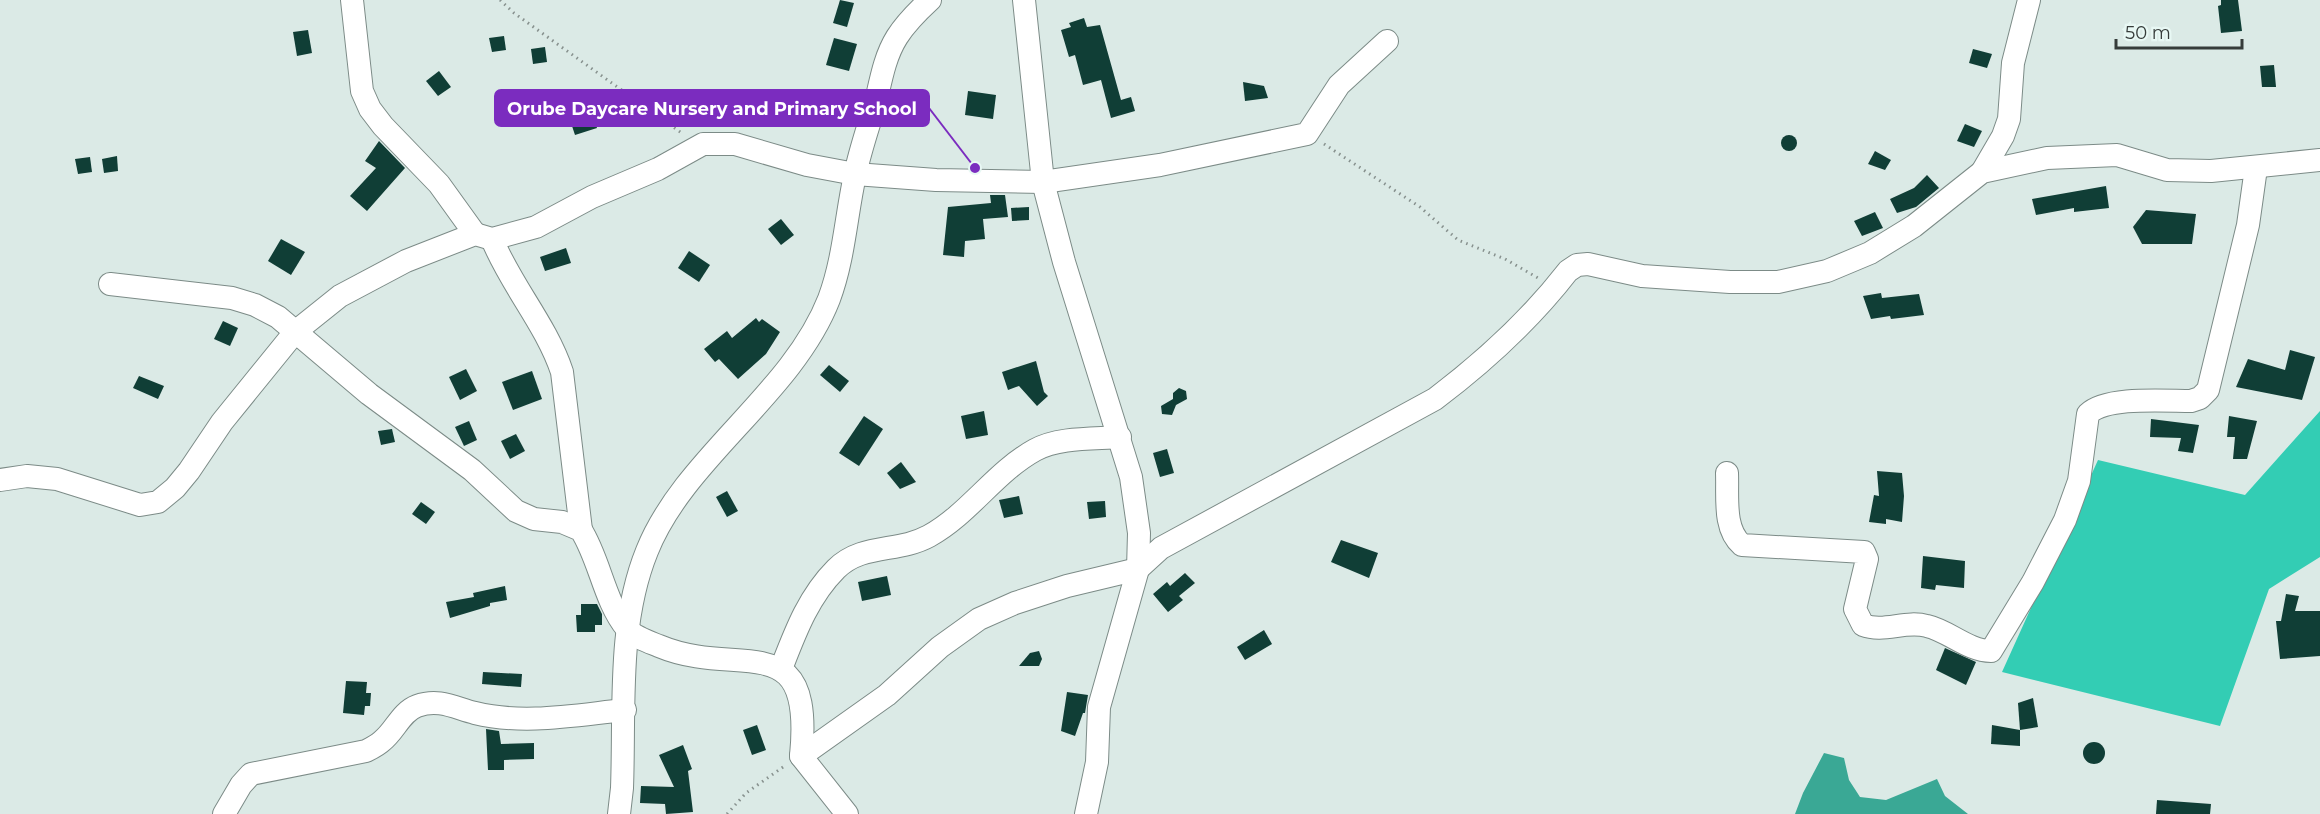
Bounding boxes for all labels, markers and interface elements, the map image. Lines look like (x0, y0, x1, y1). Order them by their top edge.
scale bar (2116, 12, 2242, 50)
text: 50 m (2125, 22, 2171, 44)
callout: Orube Daycare Nursery and Primary School (495, 90, 929, 126)
text: Orube Daycare Nursery and Primary School (507, 98, 917, 120)

